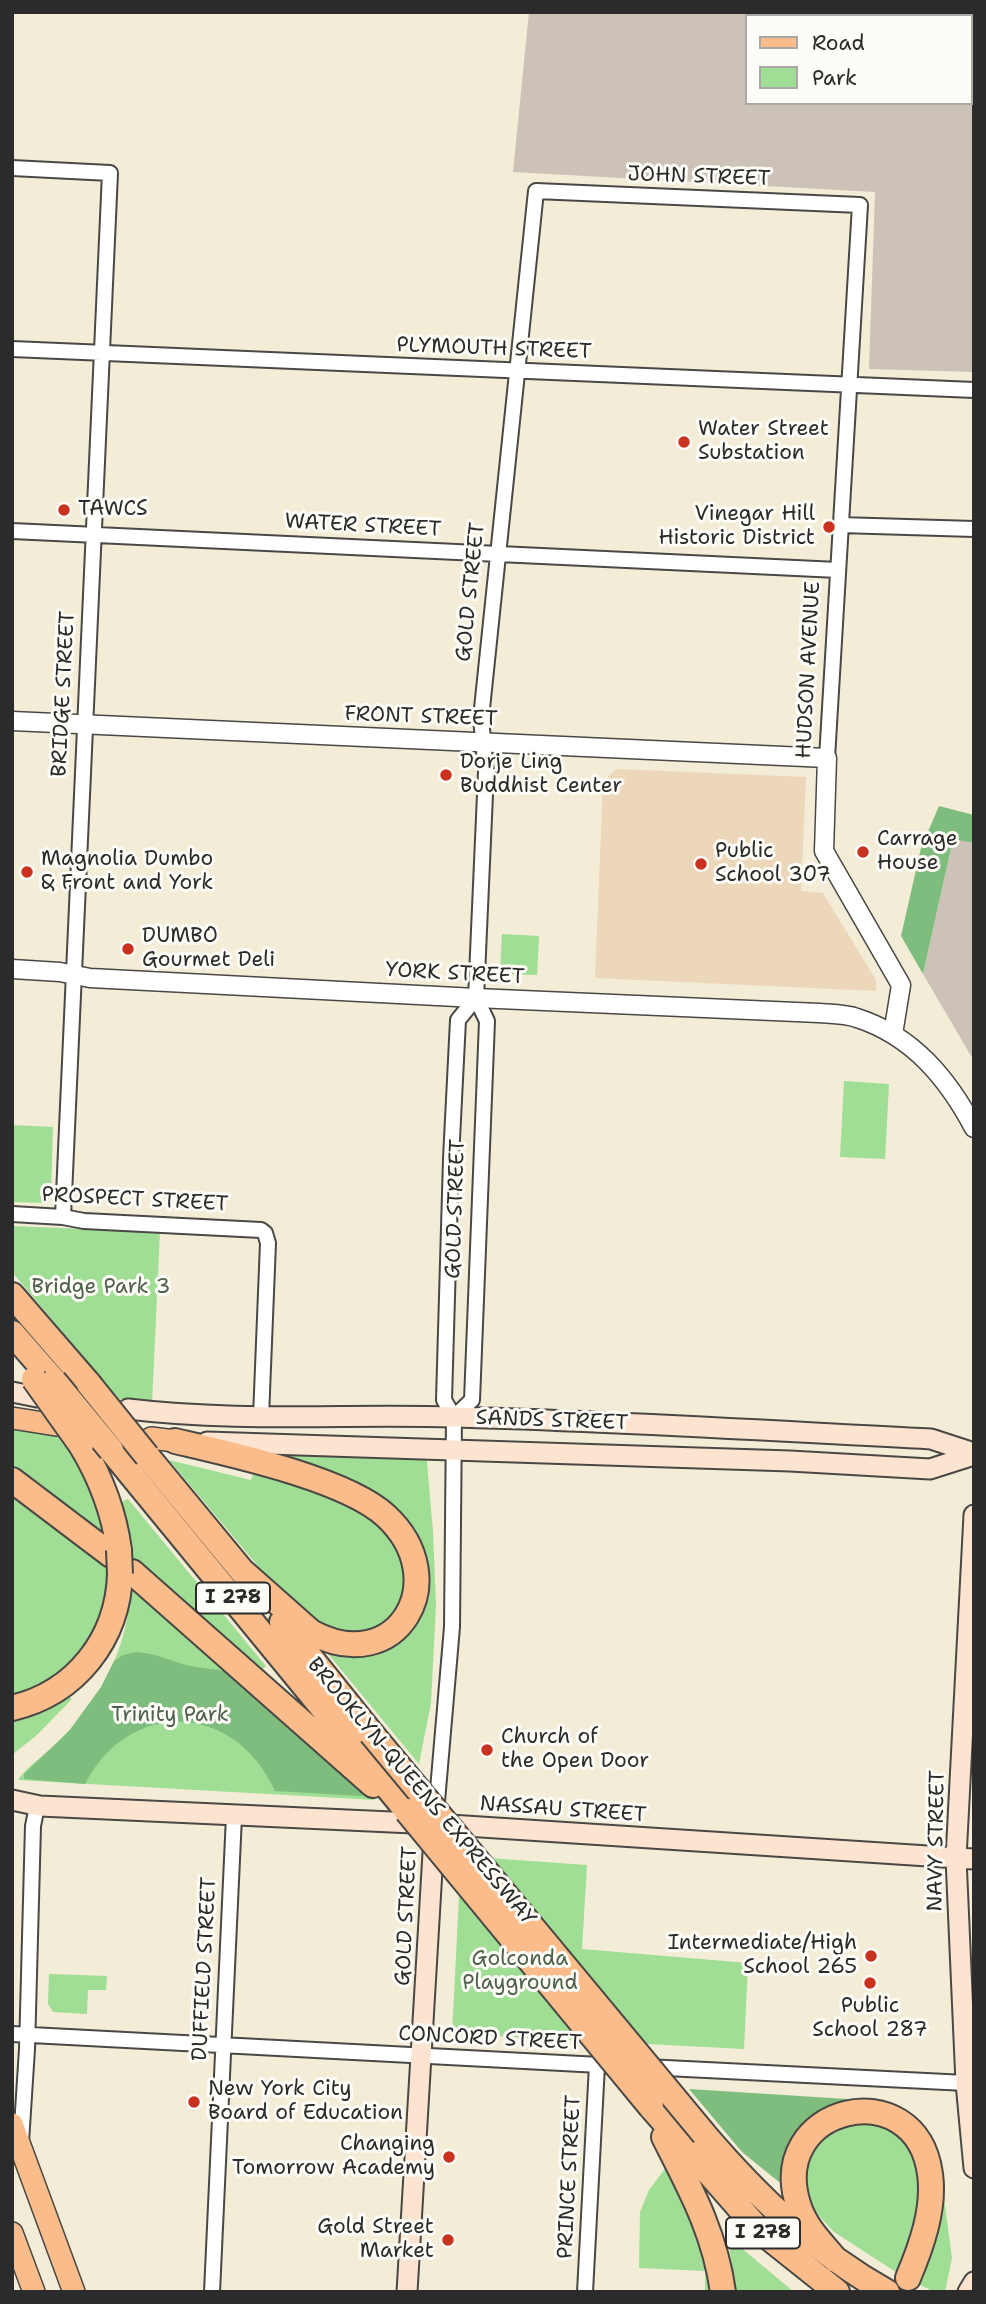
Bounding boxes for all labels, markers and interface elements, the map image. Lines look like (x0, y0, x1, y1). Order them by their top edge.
legend (744, 14, 972, 105)
text: Road (812, 29, 865, 57)
text: Park (812, 64, 857, 92)
street label: JOHN STREET (627, 162, 771, 192)
street label: PLYMOUTH STREET (396, 333, 592, 365)
place label: Water Street Substation (698, 417, 829, 467)
marker: Water Street Substation (676, 434, 692, 450)
place label: TAWCS (78, 497, 148, 523)
marker: TAWCS (56, 502, 72, 518)
place label: Vinegar Hill Historic District (658, 502, 815, 552)
street label: WATER STREET (284, 509, 442, 543)
marker: Vinegar Hill Historic District (821, 519, 837, 535)
street label: GOLD STREET (451, 521, 491, 663)
street label: HUDSON AVENUE (792, 581, 826, 759)
street label: BRIDGE STREET (47, 610, 81, 778)
street label: FRONT STREET (344, 702, 498, 732)
place label: Dorje Ling Buddhist Center (460, 750, 622, 800)
marker: Dorje Ling Buddhist Center (438, 767, 454, 783)
place label: Carrage House (877, 827, 958, 877)
place label: Public School 307 (715, 839, 831, 889)
marker: Carrage House (855, 844, 871, 860)
place label: Magnolia Dumbo & Front and York (41, 847, 213, 897)
marker: Public School 307 (693, 856, 709, 872)
marker: Magnolia Dumbo & Front and York (19, 864, 35, 880)
place label: DUMBO Gourmet Deli (142, 924, 275, 974)
marker: DUMBO Gourmet Deli (120, 941, 136, 957)
street label: YORK STREET (385, 958, 525, 990)
street label: GOLD STREET (441, 1139, 471, 1279)
street label: PROSPECT STREET (41, 1183, 229, 1217)
park label: Bridge Park 3 (31, 1275, 171, 1301)
street label: SANDS STREET (475, 1406, 629, 1436)
road number: I 278 (196, 1582, 270, 1614)
street label: BROOKLYN-QUEENS EXPRESSWAY (301, 1653, 541, 1931)
park label: Trinity Park (111, 1703, 229, 1729)
place label: Church of the Open Door (501, 1725, 649, 1775)
marker: Church of the Open Door (479, 1742, 495, 1758)
street label: NAVY STREET (923, 1770, 951, 1912)
street label: NASSAU STREET (479, 1792, 647, 1828)
street label: GOLD STREET (391, 1845, 423, 1987)
street label: DUFFIELD STREET (188, 1876, 222, 2062)
place label: Intermediate/High School 265 (668, 1931, 857, 1981)
park label: Golconda Playground (462, 1947, 578, 1997)
marker: Intermediate/High School 265 (863, 1948, 879, 1964)
marker: Public School 287 (862, 1975, 878, 1991)
place label: Public School 287 (812, 1994, 928, 2044)
street label: CONCORD STREET (398, 2022, 582, 2056)
place label: New York City Board of Education (208, 2077, 403, 2127)
marker: New York City Board of Education (186, 2094, 202, 2110)
street label: PRINCE STREET (553, 2094, 587, 2260)
place label: Changing Tomorrow Academy (232, 2132, 435, 2182)
marker: Changing Tomorrow Academy (441, 2149, 457, 2165)
place label: Gold Street Market (317, 2215, 434, 2265)
road number: I 278 (726, 2218, 800, 2248)
marker: Gold Street Market (440, 2232, 456, 2248)

